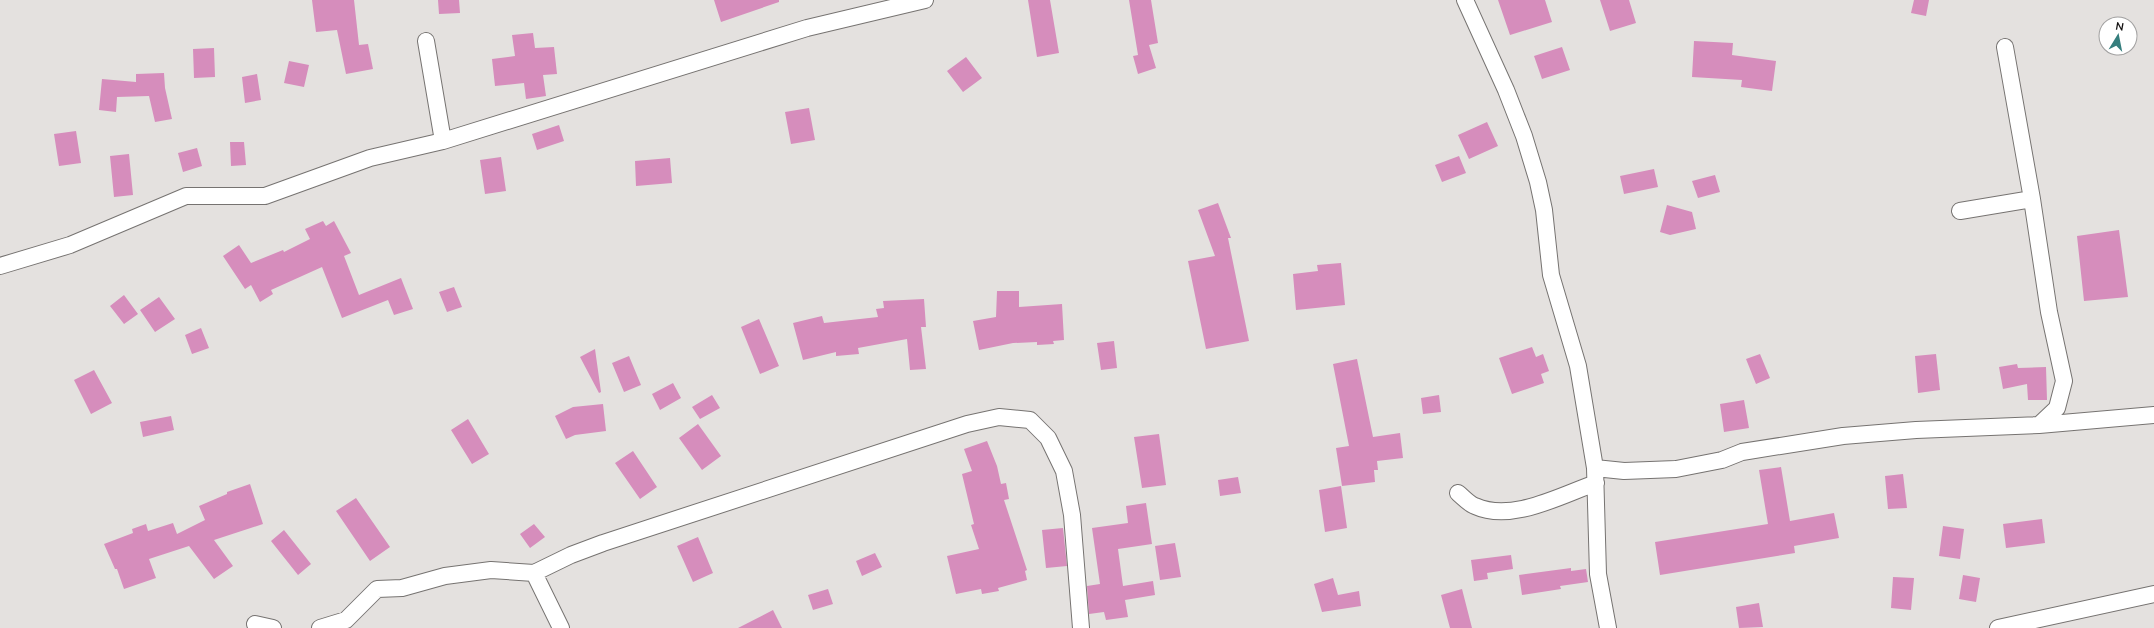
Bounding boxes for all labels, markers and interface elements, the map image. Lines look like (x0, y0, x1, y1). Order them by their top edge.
north arrow (2098, 16, 2138, 56)
text: N (2114, 19, 2125, 35)

